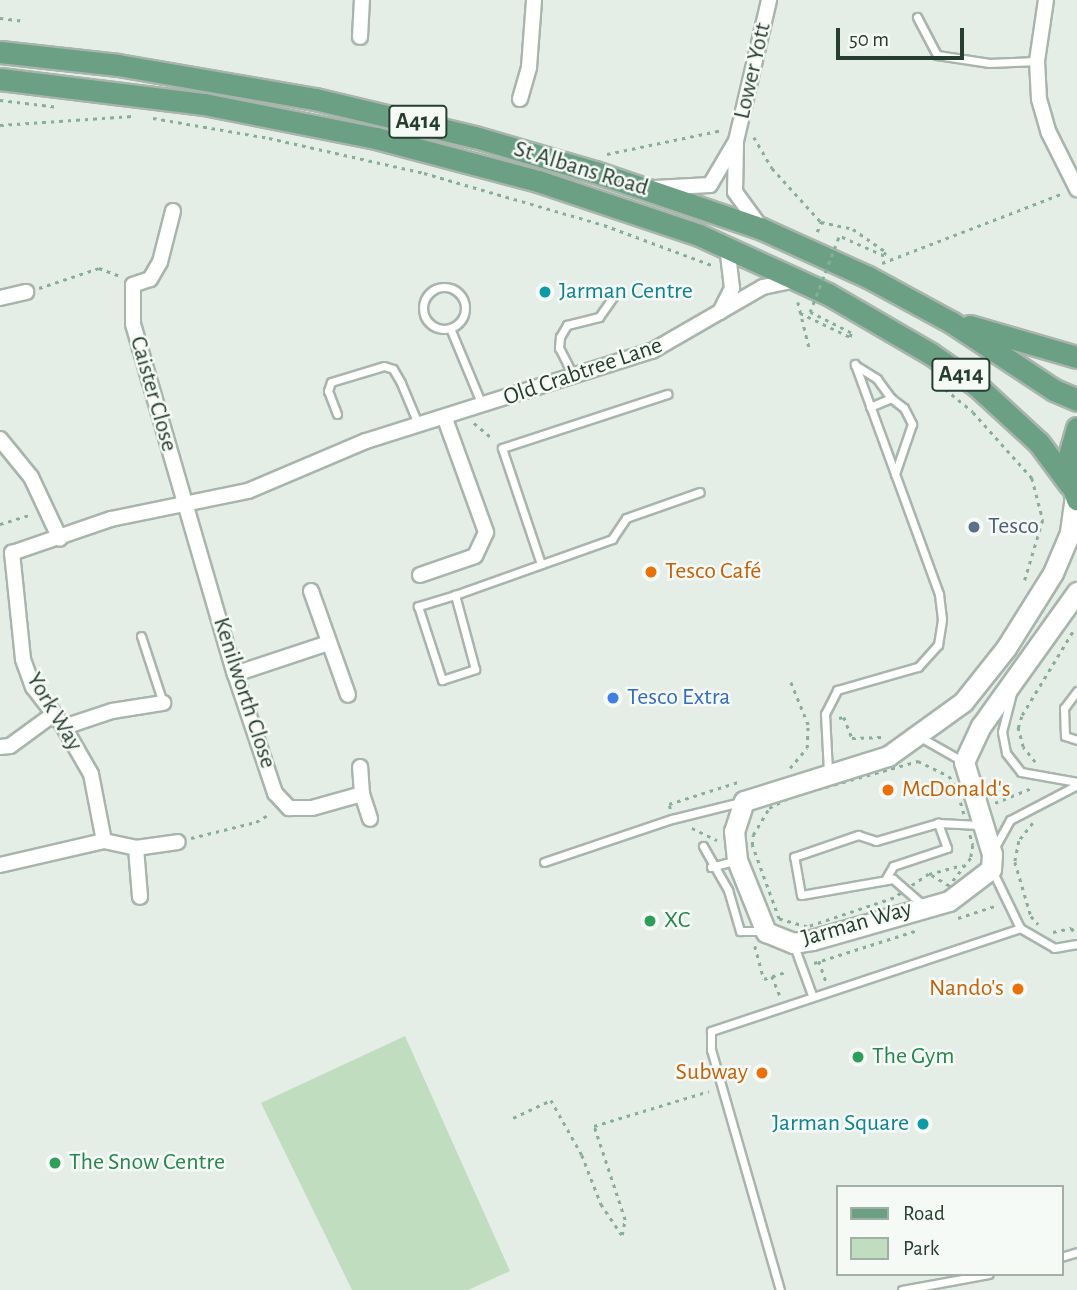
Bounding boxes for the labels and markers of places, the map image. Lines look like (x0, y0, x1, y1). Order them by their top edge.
place label: Jarman Centre (559, 278, 693, 306)
marker: Jarman Centre (537, 284, 553, 300)
place label: Tesco (988, 513, 1039, 541)
marker: Tesco (966, 519, 982, 535)
place label: Tesco Café (665, 558, 761, 586)
marker: Tesco Café (643, 564, 659, 580)
place label: Tesco Extra (627, 684, 730, 712)
marker: Tesco Extra (605, 690, 621, 706)
place label: McDonald's (902, 776, 1011, 804)
marker: McDonald's (880, 782, 896, 798)
place label: XC (664, 907, 690, 935)
marker: XC (642, 913, 658, 929)
place label: Nando's (929, 975, 1004, 1003)
marker: Nando's (1010, 981, 1026, 997)
place label: The Gym (872, 1043, 954, 1071)
marker: The Gym (850, 1049, 866, 1065)
place label: Subway (676, 1059, 748, 1087)
marker: Subway (754, 1065, 770, 1081)
place label: Jarman Square (772, 1110, 909, 1138)
marker: Jarman Square (915, 1116, 931, 1132)
place label: The Snow Centre (69, 1149, 225, 1177)
marker: The Snow Centre (47, 1155, 63, 1171)

